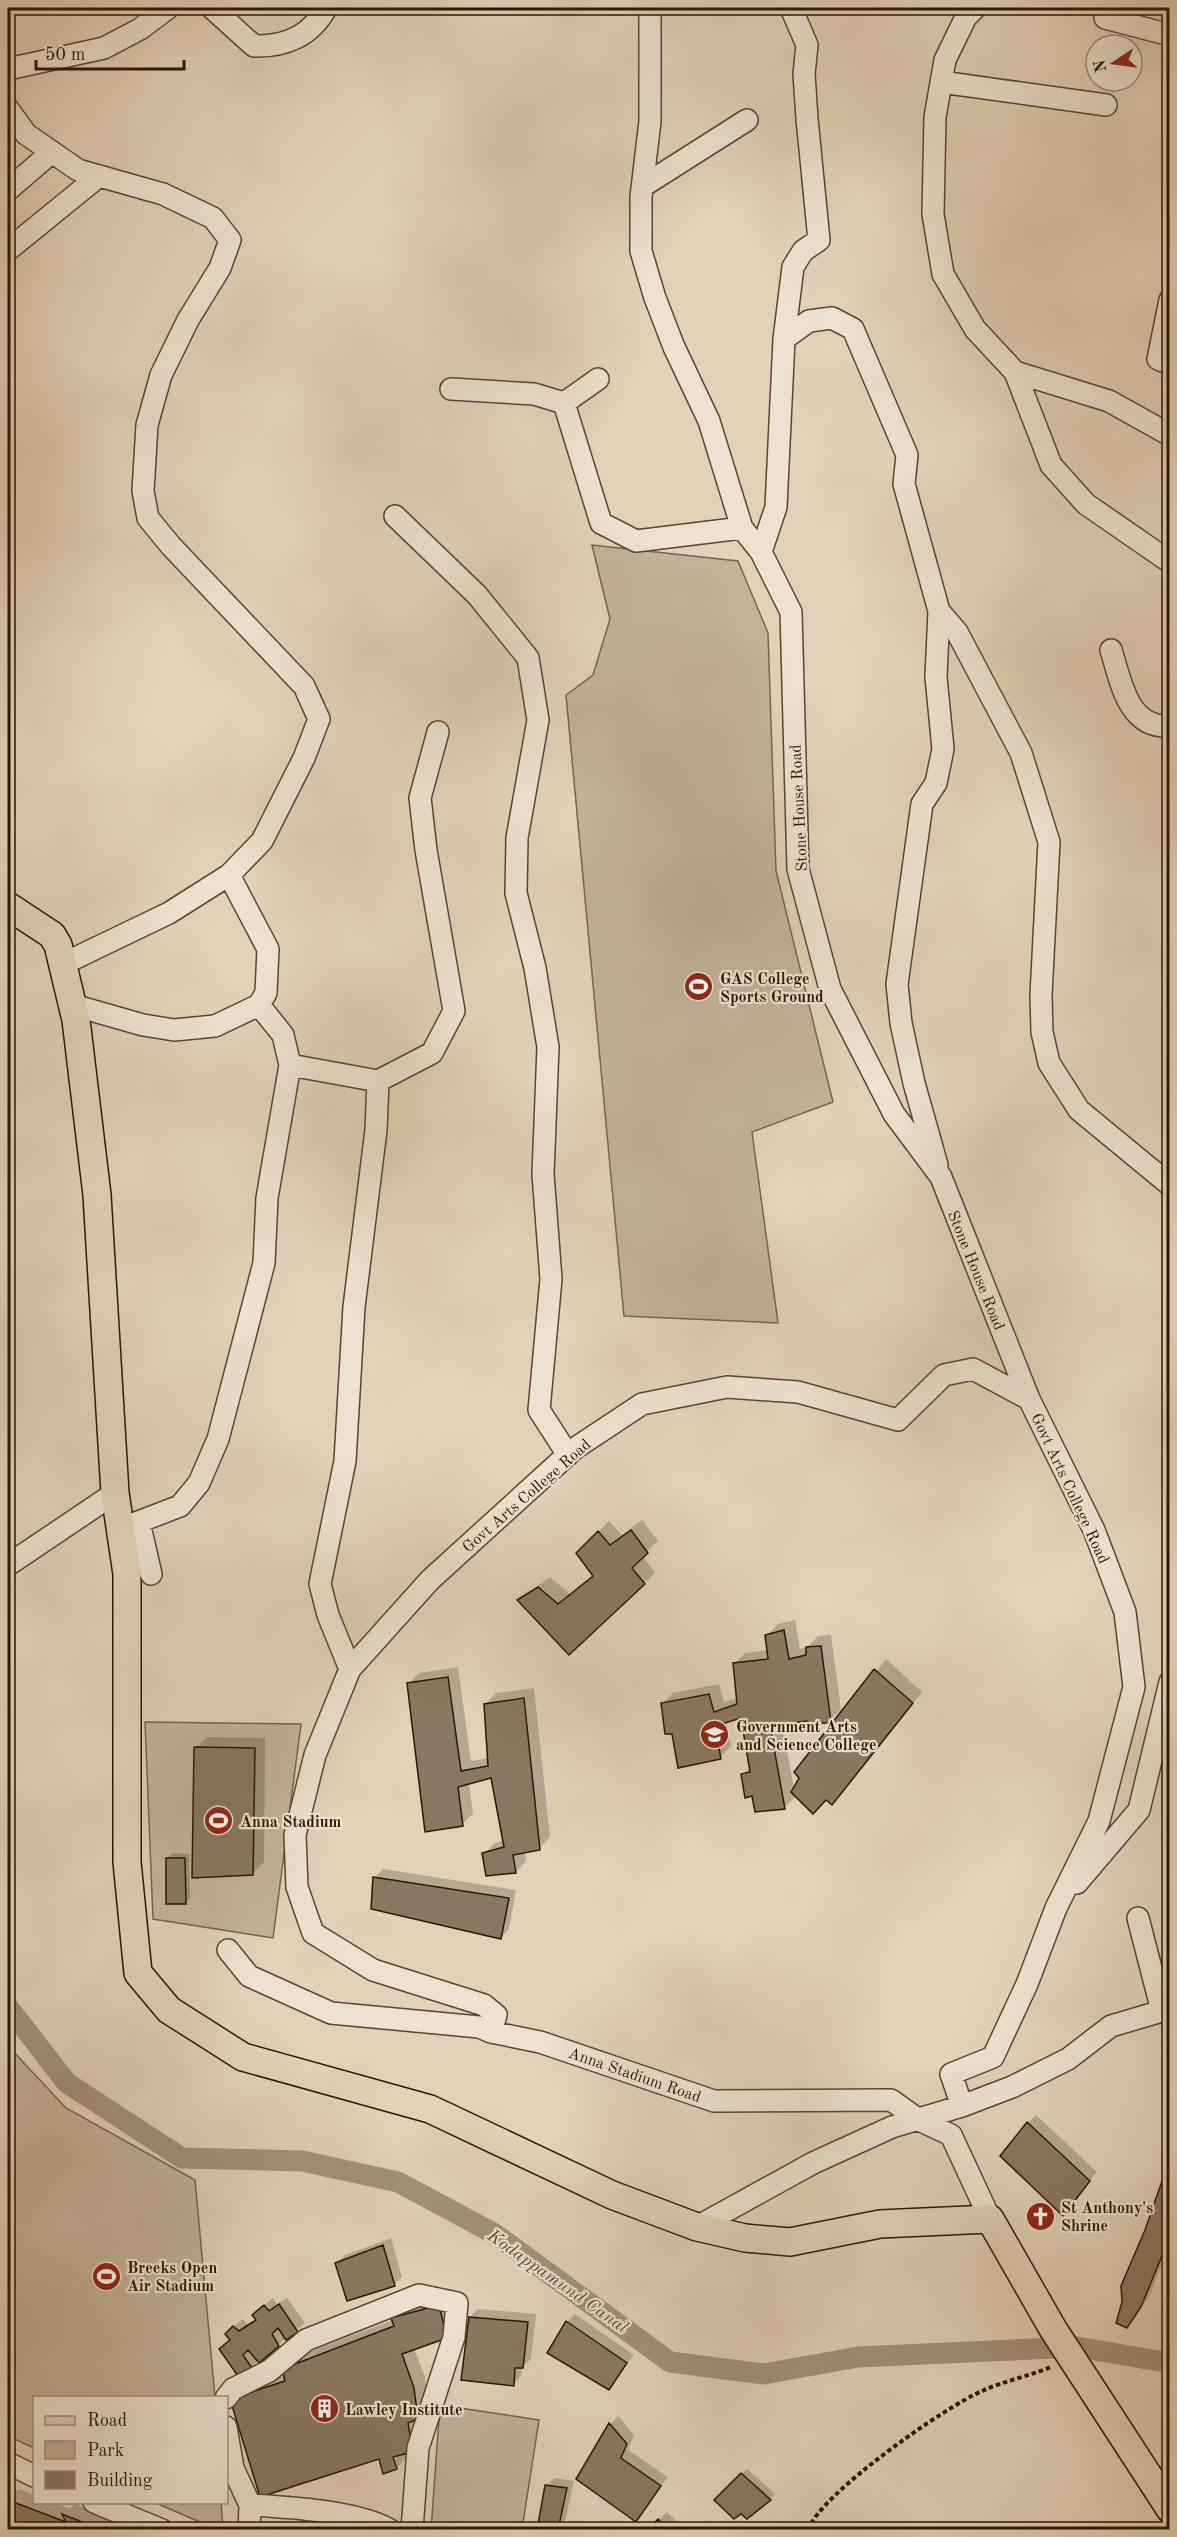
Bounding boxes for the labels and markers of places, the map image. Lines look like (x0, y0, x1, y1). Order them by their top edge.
sports icon: GAS College Sports Ground (683, 971, 715, 1003)
place label: GAS College Sports Ground (720, 972, 824, 1006)
school or university icon: Government Arts and Science College (699, 1719, 731, 1751)
place label: Government Arts and Science College (736, 1720, 877, 1754)
sports icon: Anna Stadium (203, 1805, 235, 1837)
place label: Anna Stadium (240, 1815, 341, 1831)
church icon: St Anthony's Shrine (1024, 2200, 1056, 2232)
place label: St Anthony's Shrine (1061, 2201, 1153, 2235)
sports icon: Breeks Open Air Stadium (90, 2260, 122, 2292)
place label: Breeks Open Air Stadium (127, 2261, 217, 2295)
building icon: Lawley Institute (308, 2393, 340, 2425)
place label: Lawley Institute (345, 2403, 463, 2419)

